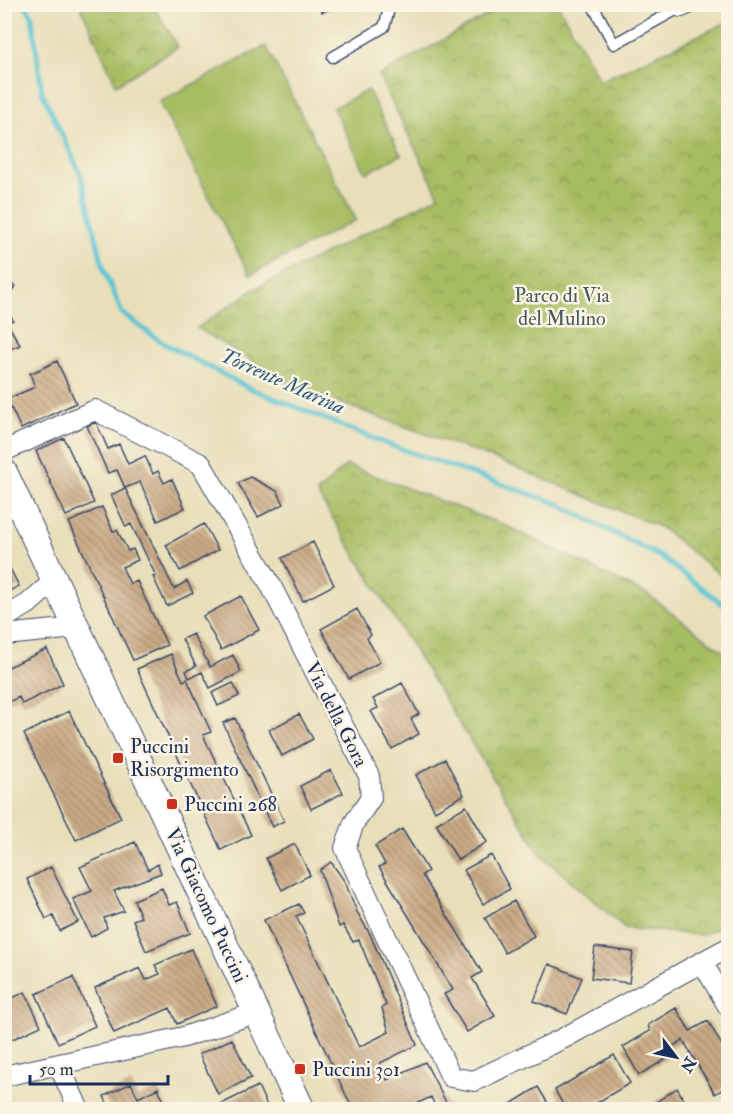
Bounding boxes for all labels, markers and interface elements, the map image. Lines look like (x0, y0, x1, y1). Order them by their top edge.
park label: Parco di Via del Mulino (514, 283, 611, 331)
water label: Torrente Marina (216, 342, 349, 421)
street label: Via della Gora (299, 657, 374, 772)
place label: Puccini Risorgimento (130, 734, 239, 782)
marker: Puccini Risorgimento (111, 751, 125, 765)
place label: Puccini 268 (184, 792, 277, 817)
marker: Puccini 268 (165, 797, 179, 811)
street label: Via Giacomo Puccini (160, 824, 253, 987)
north arrow (646, 1027, 706, 1087)
scale bar (30, 1048, 168, 1086)
text: N (675, 1052, 701, 1076)
place label: Puccini 301 (312, 1057, 400, 1082)
text: 50 m (39, 1058, 74, 1081)
marker: Puccini 301 (293, 1062, 307, 1076)

